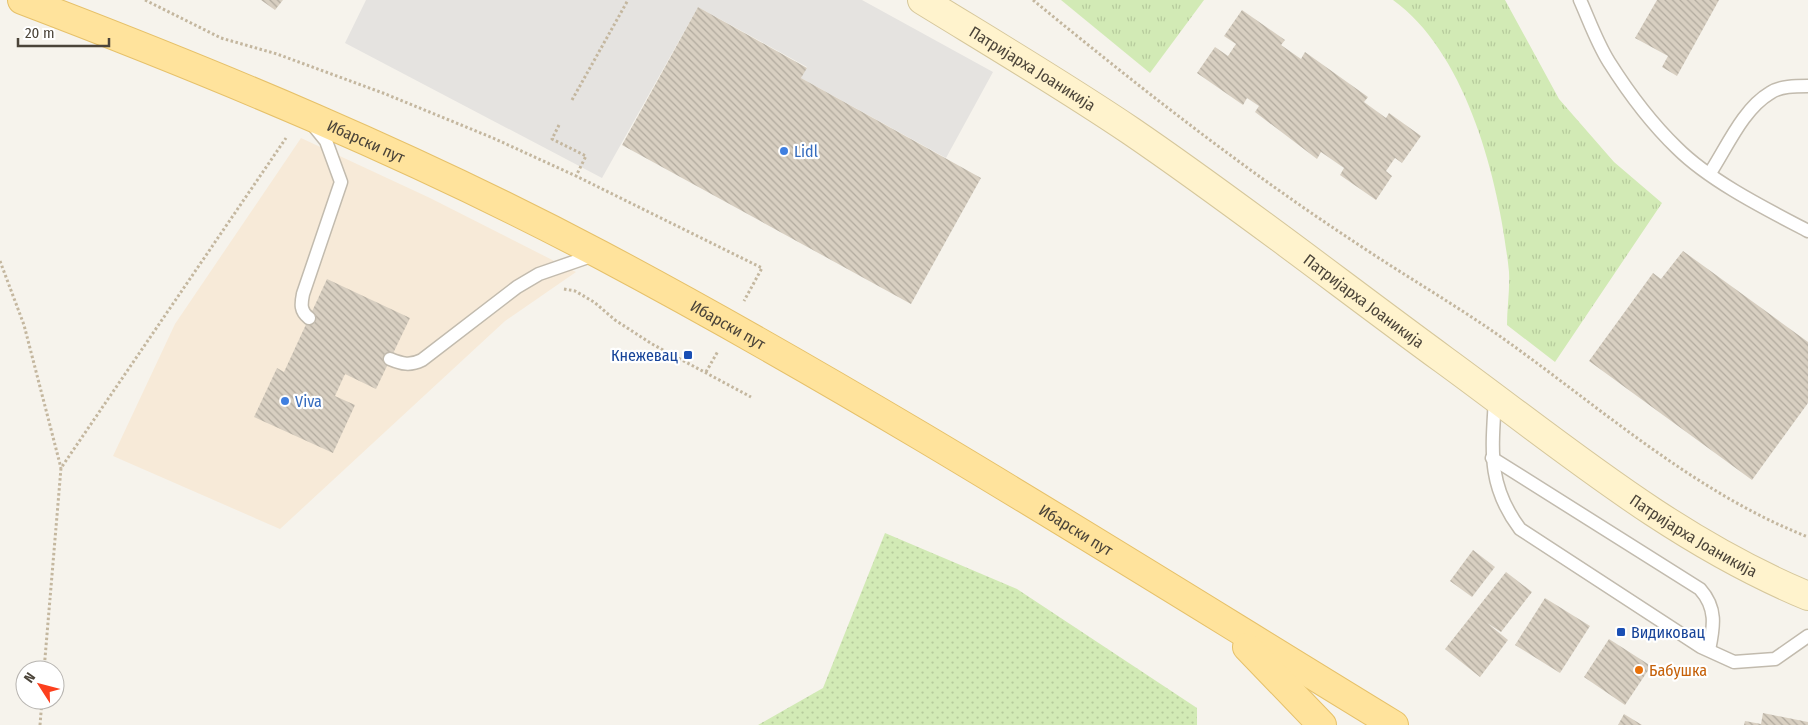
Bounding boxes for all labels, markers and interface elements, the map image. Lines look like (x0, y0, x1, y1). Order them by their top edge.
scale bar (18, 15, 109, 47)
street label: Патријарха Јоаникија (966, 22, 1099, 115)
text: 20 m (25, 24, 55, 42)
street label: Ибарски пут (324, 116, 408, 167)
place label: Lidl (794, 142, 818, 161)
marker: Lidl (778, 145, 790, 157)
street label: Патријарха Јоаникија (1300, 250, 1428, 352)
street label: Ибарски пут (687, 296, 769, 354)
place label: Кнежевац (611, 346, 679, 365)
marker: Кнежевац (682, 349, 694, 361)
place label: Viva (295, 392, 322, 411)
marker: Viva (279, 395, 291, 407)
street label: Патријарха Јоаникија (1626, 490, 1760, 581)
street label: Ибарски пут (1035, 500, 1117, 560)
place label: Видиковац (1631, 623, 1706, 642)
marker: Видиковац (1615, 626, 1627, 638)
north arrow (15, 660, 65, 710)
place label: Бабушка (1649, 661, 1707, 680)
marker: Бабушка (1633, 664, 1645, 676)
text: N (21, 669, 39, 686)

